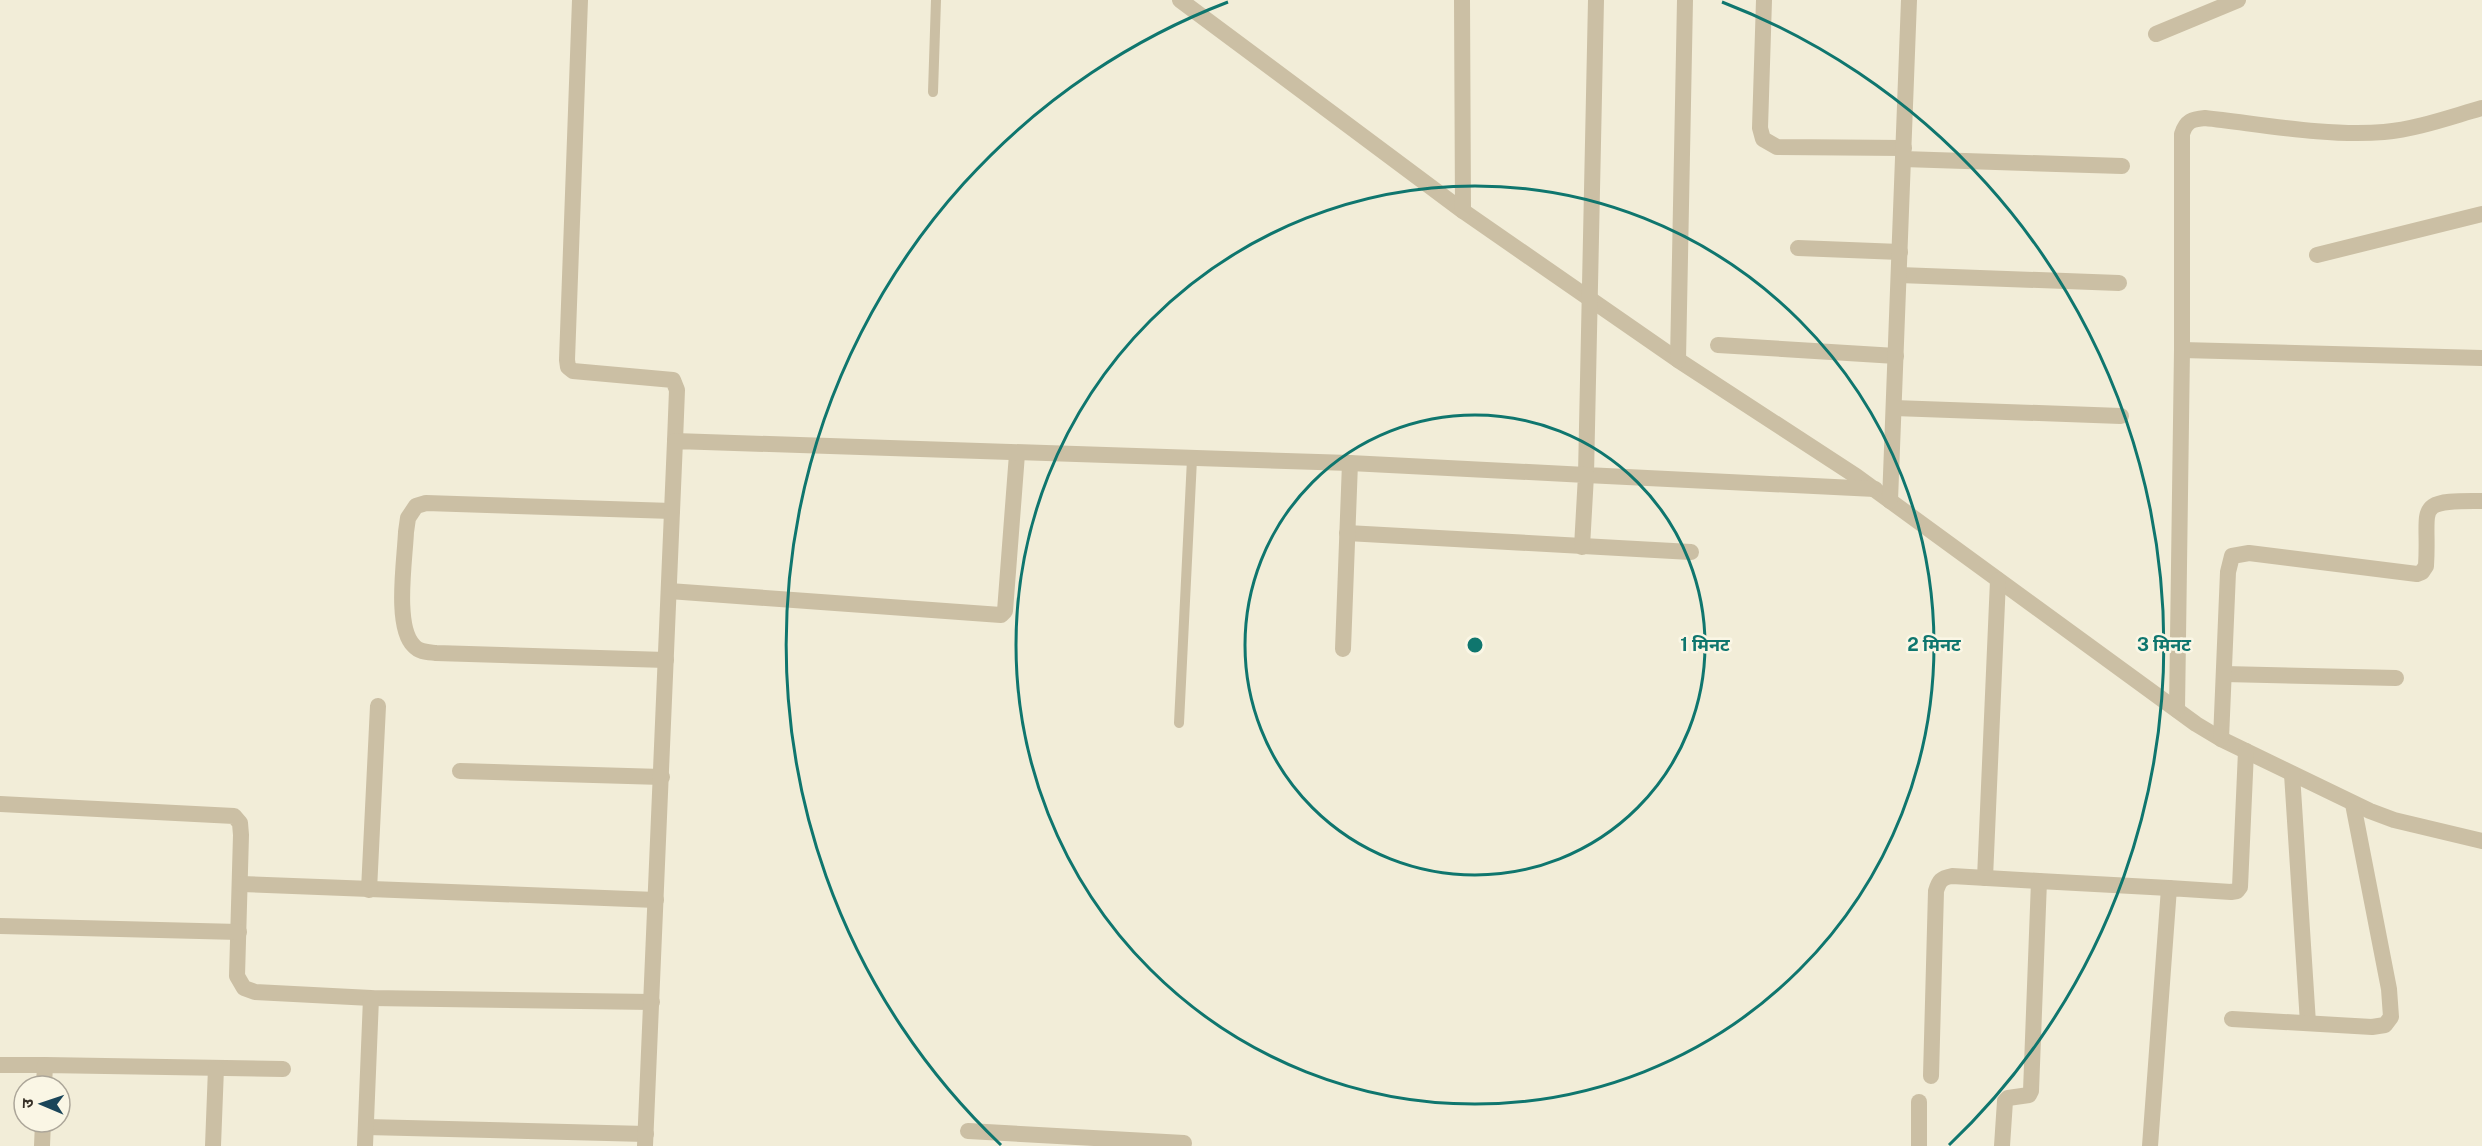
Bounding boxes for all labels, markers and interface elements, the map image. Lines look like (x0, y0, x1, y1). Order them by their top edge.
text: 1 मिनट (1680, 634, 1730, 655)
text: 2 मिनट (1907, 634, 1961, 655)
text: 3 मिनट (2137, 634, 2191, 655)
centre of rings (1465, 635, 1485, 655)
north arrow (12, 1074, 72, 1134)
text: उ (18, 1098, 37, 1109)

